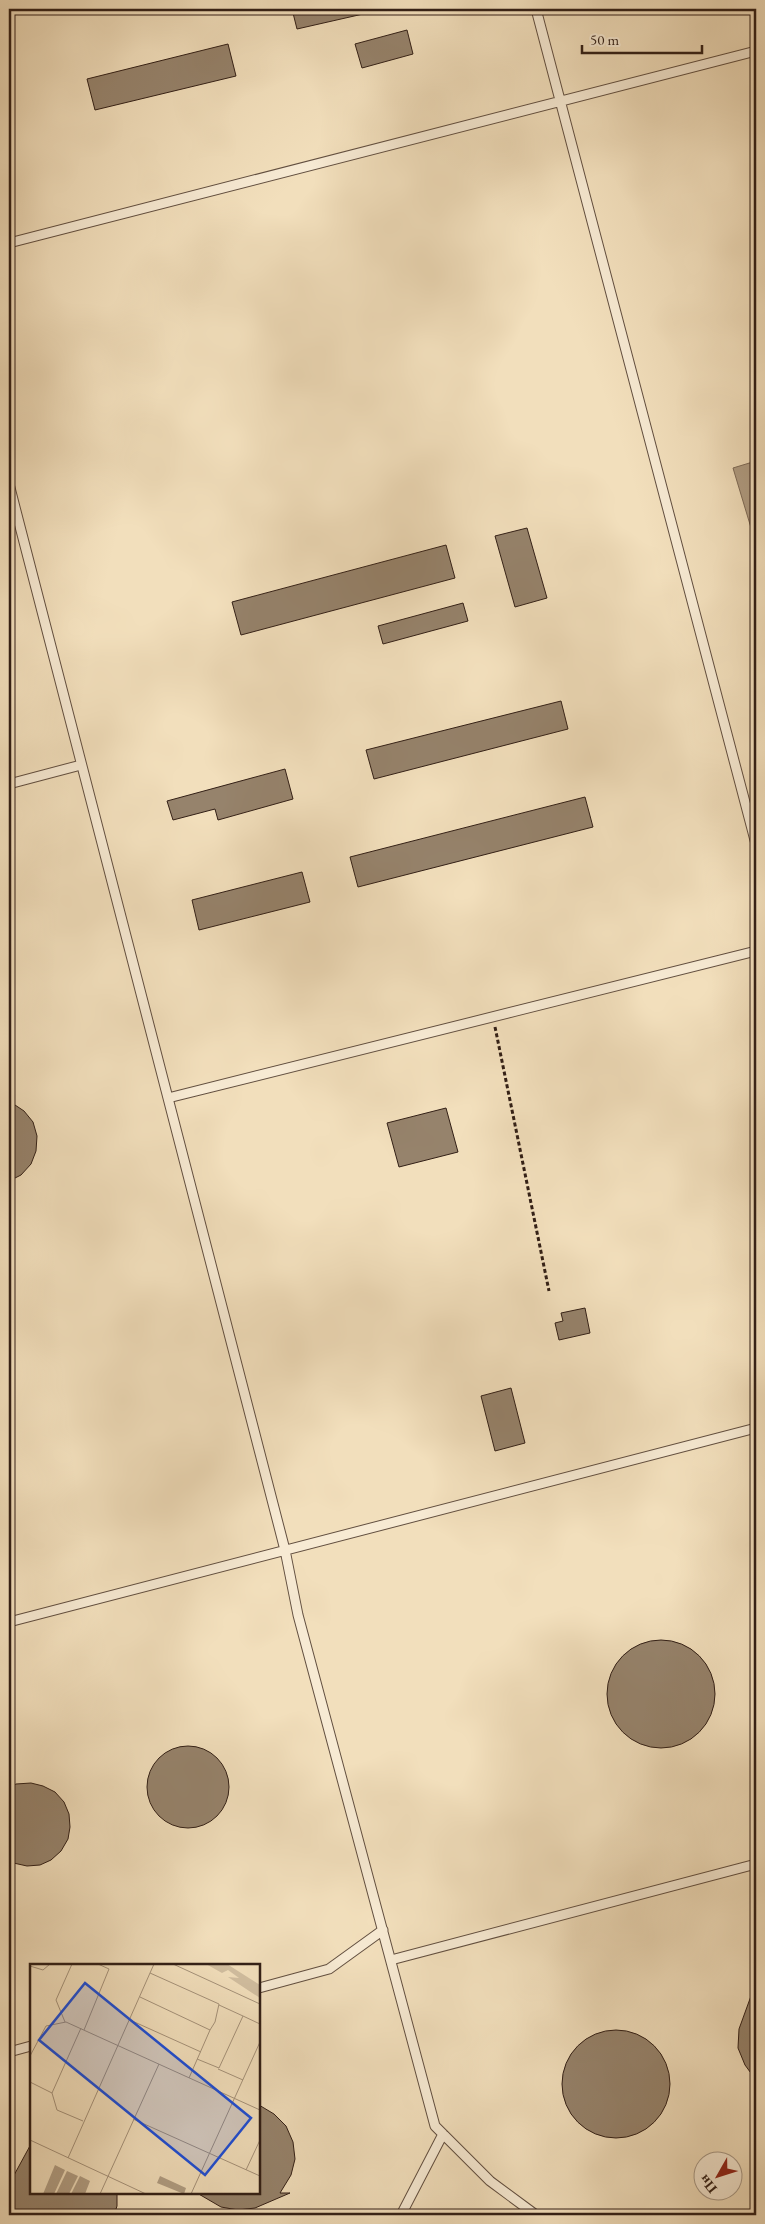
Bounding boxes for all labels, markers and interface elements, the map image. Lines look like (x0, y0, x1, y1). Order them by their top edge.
scale bar (582, 22, 702, 54)
text: 50 m (590, 30, 619, 49)
inset map (30, 1964, 260, 2194)
north arrow (692, 2152, 742, 2202)
text: Пн (695, 2171, 721, 2197)

